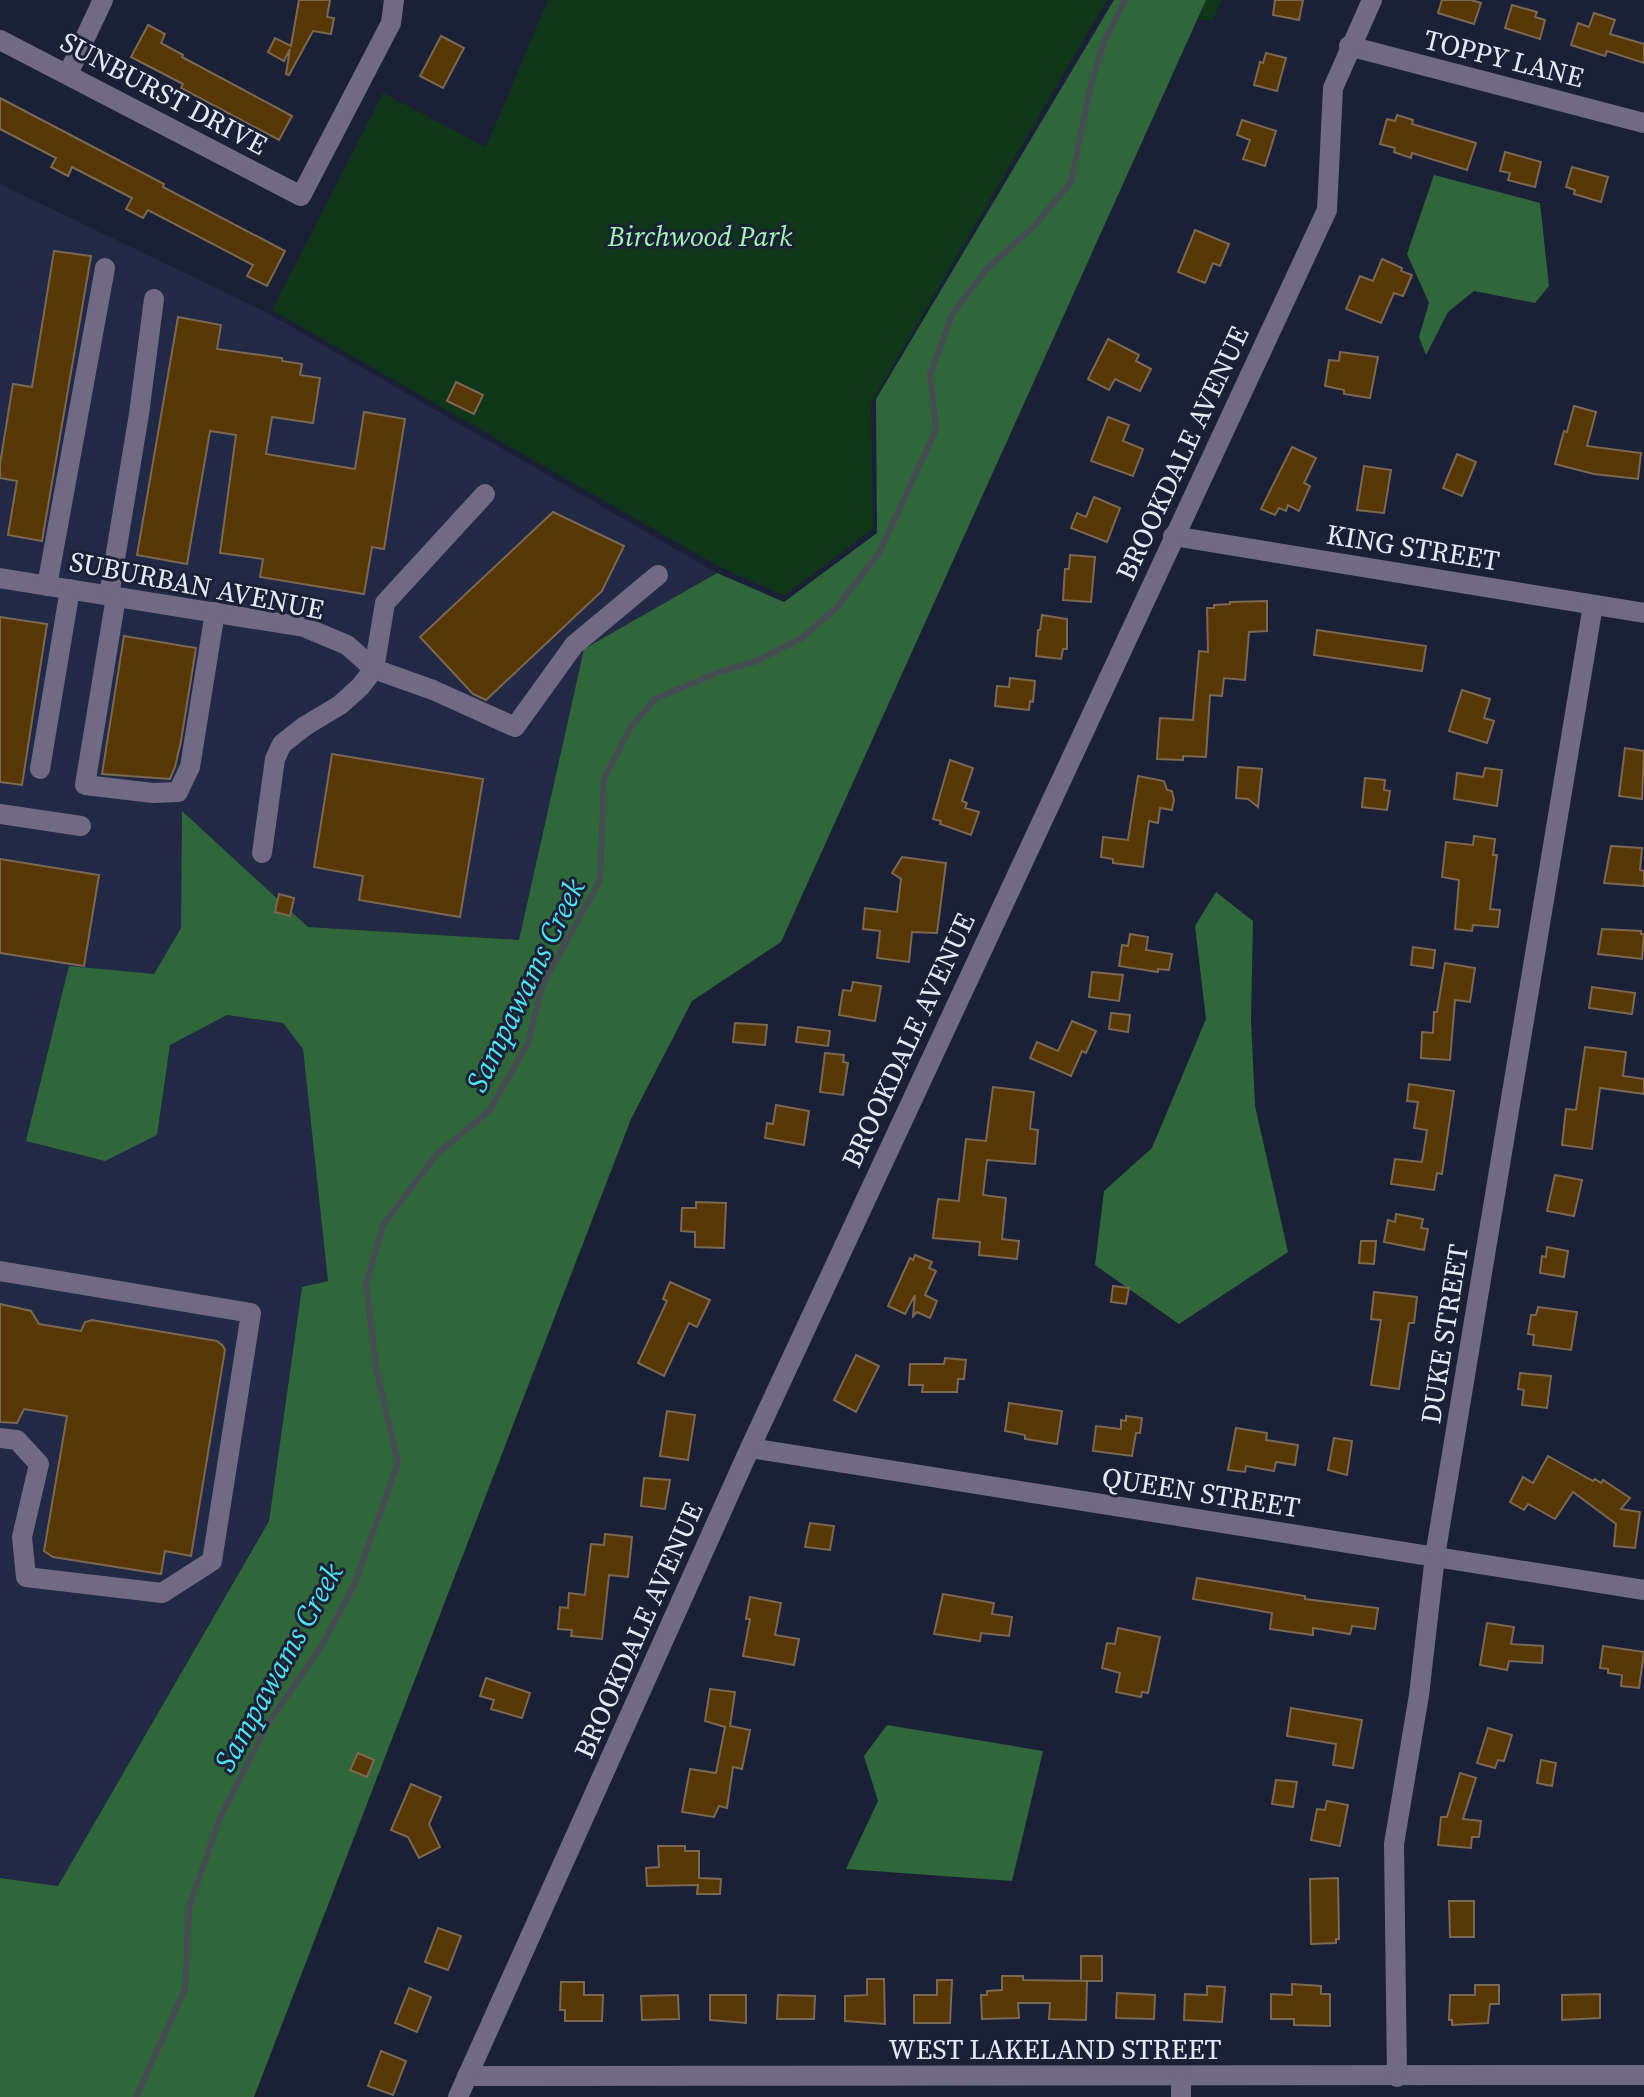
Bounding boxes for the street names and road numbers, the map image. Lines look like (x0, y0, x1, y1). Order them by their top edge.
street label: TOPPY LANE (1420, 20, 1588, 96)
street label: SUNBURST DRIVE (54, 22, 274, 164)
street label: BROOKDALE AVENUE (1106, 320, 1258, 586)
street label: KING STREET (1324, 515, 1502, 579)
street label: SUBURBAN AVENUE (67, 542, 327, 628)
street label: BROOKDALE AVENUE (832, 907, 984, 1173)
street label: DUKE STREET (1411, 1242, 1477, 1426)
street label: QUEEN STREET (1099, 1458, 1303, 1526)
street label: BROOKDALE AVENUE (564, 1496, 712, 1764)
street label: WEST LAKELAND STREET (889, 2030, 1222, 2068)

